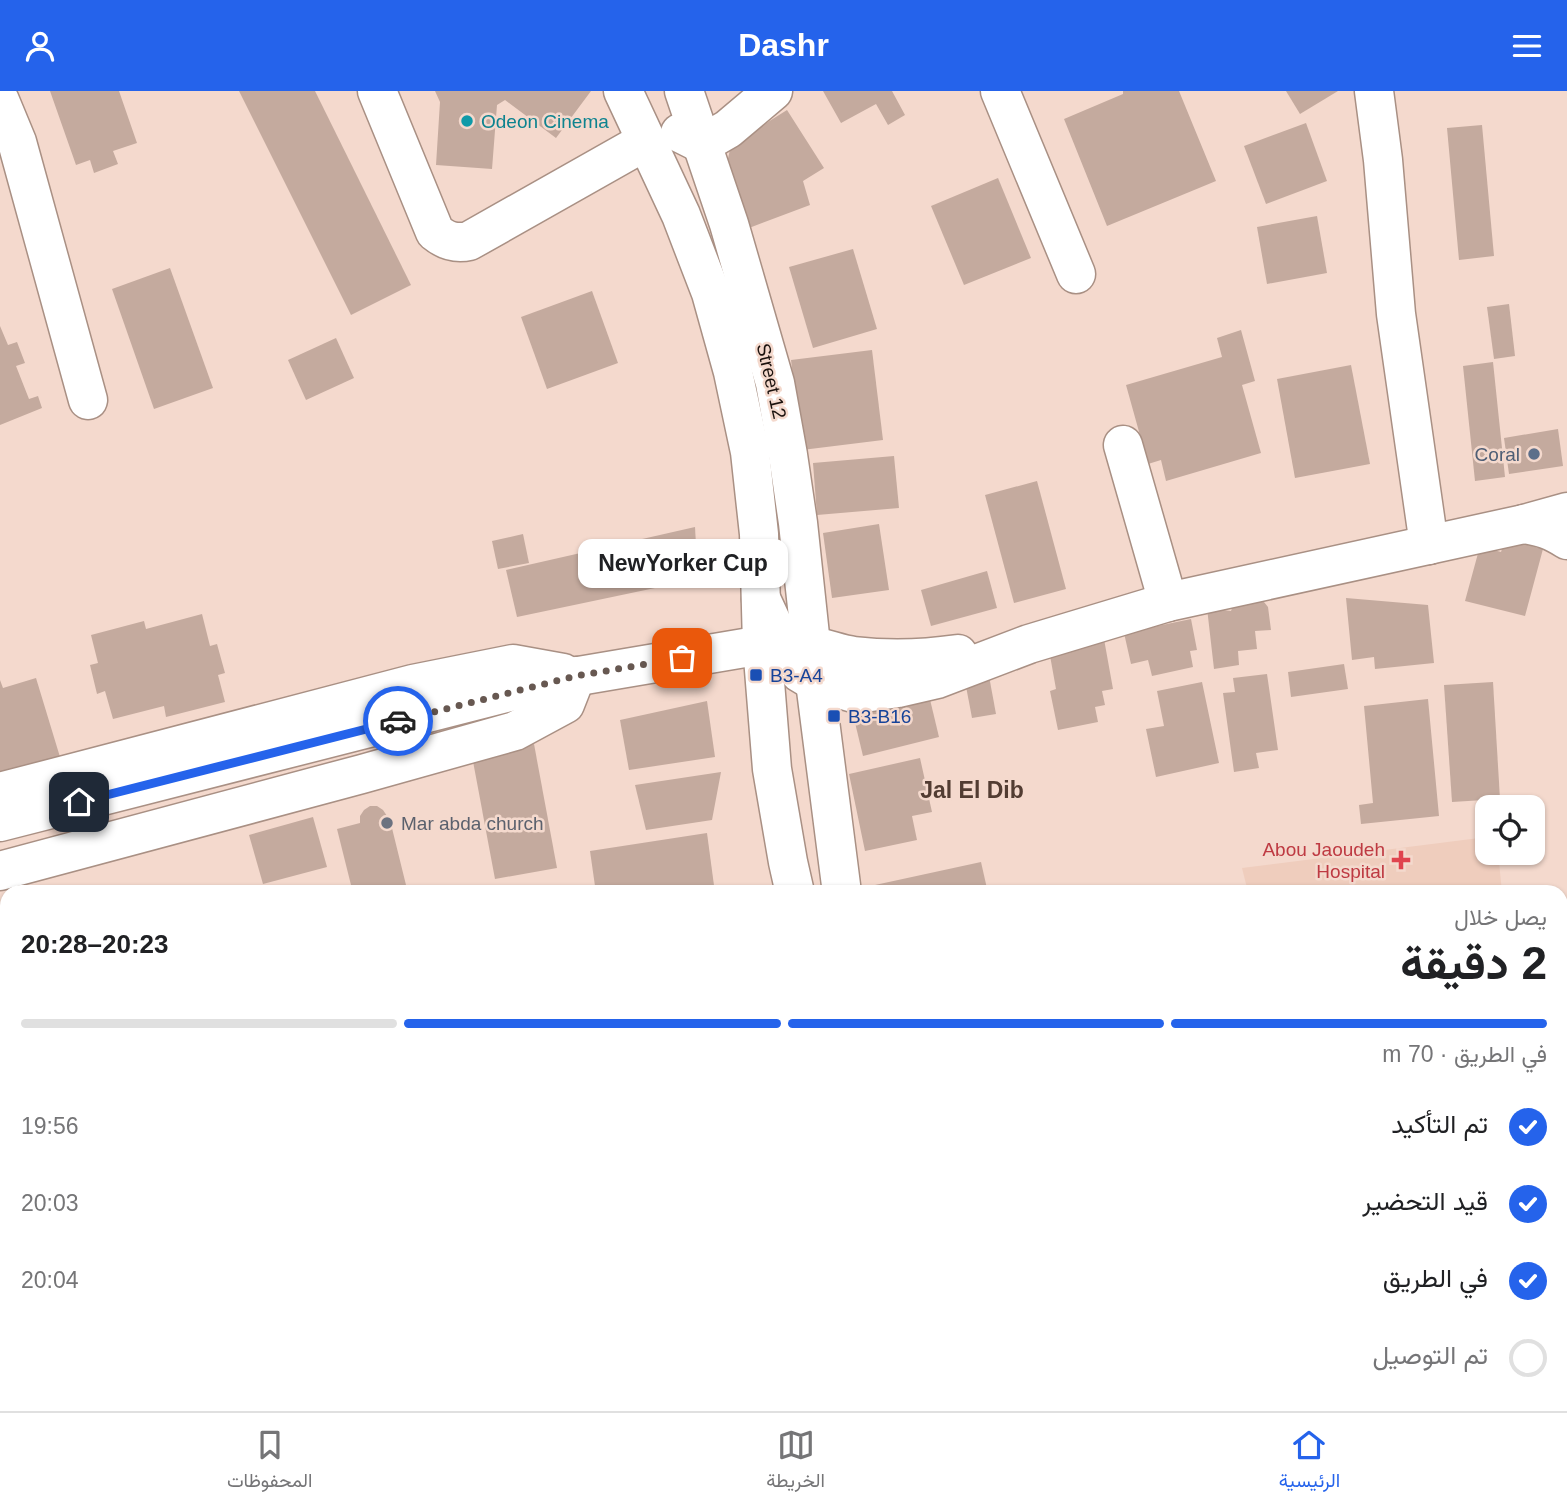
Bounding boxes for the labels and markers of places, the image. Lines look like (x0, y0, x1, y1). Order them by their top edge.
place label: Odeon Cinema (481, 111, 609, 132)
marker: Odeon Cinema (459, 113, 475, 129)
place label: Coral (1475, 444, 1520, 465)
marker: Coral (1526, 446, 1542, 462)
callout: NewYorker Cup (577, 539, 787, 588)
pin (652, 628, 712, 688)
place label: B3-A4 (770, 665, 823, 686)
marker: B3-A4 (748, 667, 764, 683)
place label: B3-B16 (848, 706, 911, 727)
marker: B3-B16 (826, 708, 842, 724)
pin (49, 772, 109, 832)
place label: Mar abda church (401, 813, 544, 834)
marker: Mar abda church (379, 815, 395, 831)
place label: Abou Jaoudeh Hospital (1262, 839, 1385, 882)
marker: Abou Jaoudeh Hospital (1391, 850, 1411, 870)

